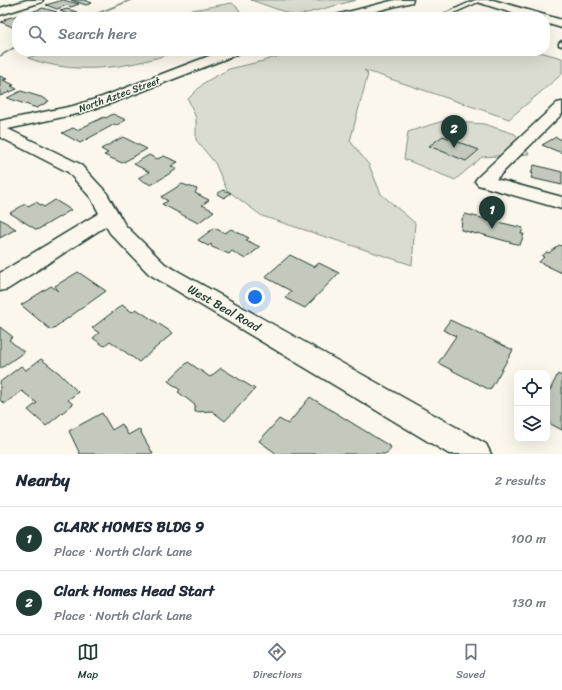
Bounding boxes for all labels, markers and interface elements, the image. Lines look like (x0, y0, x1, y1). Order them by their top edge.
search box (12, 12, 550, 56)
text: Search here (58, 21, 137, 47)
icon: search (26, 23, 48, 45)
street label: North Aztec Street (76, 72, 163, 118)
pin: 2 (441, 115, 467, 148)
pin: 1 (479, 196, 505, 229)
street label: West Beal Road (183, 278, 266, 339)
your location (245, 287, 265, 307)
map controls (514, 370, 550, 442)
button: locate (514, 370, 550, 406)
button: layers (514, 406, 550, 442)
text: Nearby (16, 465, 70, 495)
text: 2 results (495, 469, 546, 492)
text: CLARK HOMES BLDG 9 (54, 514, 204, 540)
text: 1 (26, 527, 32, 550)
text: 100 m (511, 527, 546, 550)
text: Place · North Clark Lane (54, 540, 192, 563)
text: Clark Homes Head Start (54, 578, 214, 604)
text: 2 (25, 591, 33, 614)
text: 130 m (512, 591, 546, 614)
text: Place · North Clark Lane (54, 604, 192, 627)
tab: Map (77, 641, 99, 684)
tab: Directions (253, 641, 302, 684)
tab: Saved (456, 641, 485, 684)

